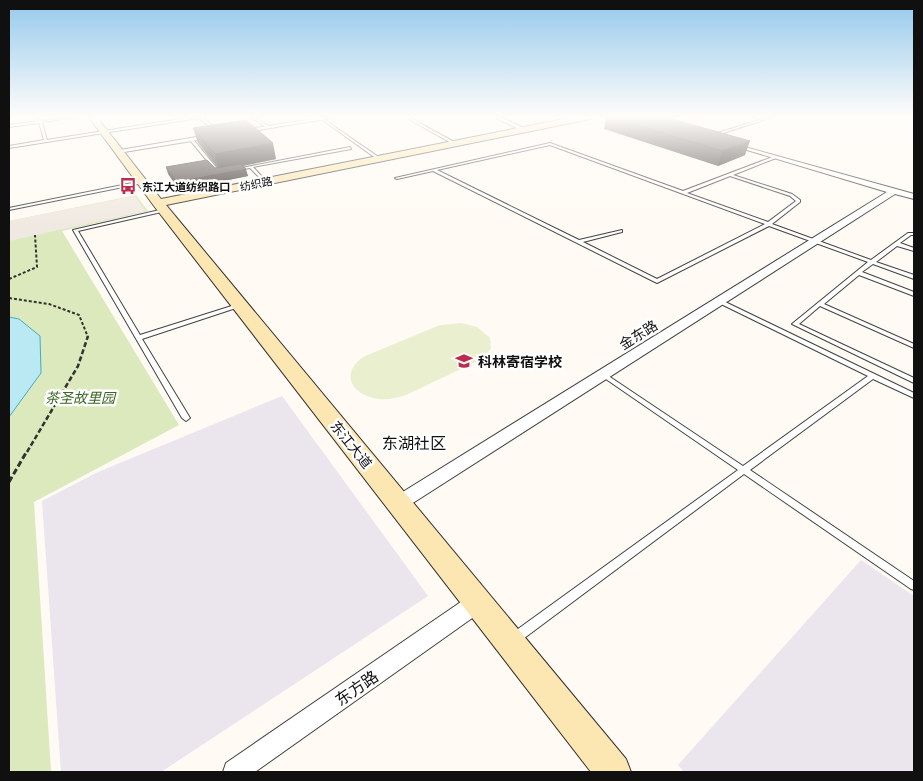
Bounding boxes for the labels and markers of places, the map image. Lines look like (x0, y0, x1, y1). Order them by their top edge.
bus stop icon: 东江大道纺织路口 (118, 176, 138, 196)
place label: 东江大道纺织路口 (142, 178, 230, 194)
school or university icon: 科林寄宿学校 (454, 351, 474, 371)
place label: 科林寄宿学校 (478, 351, 562, 371)

